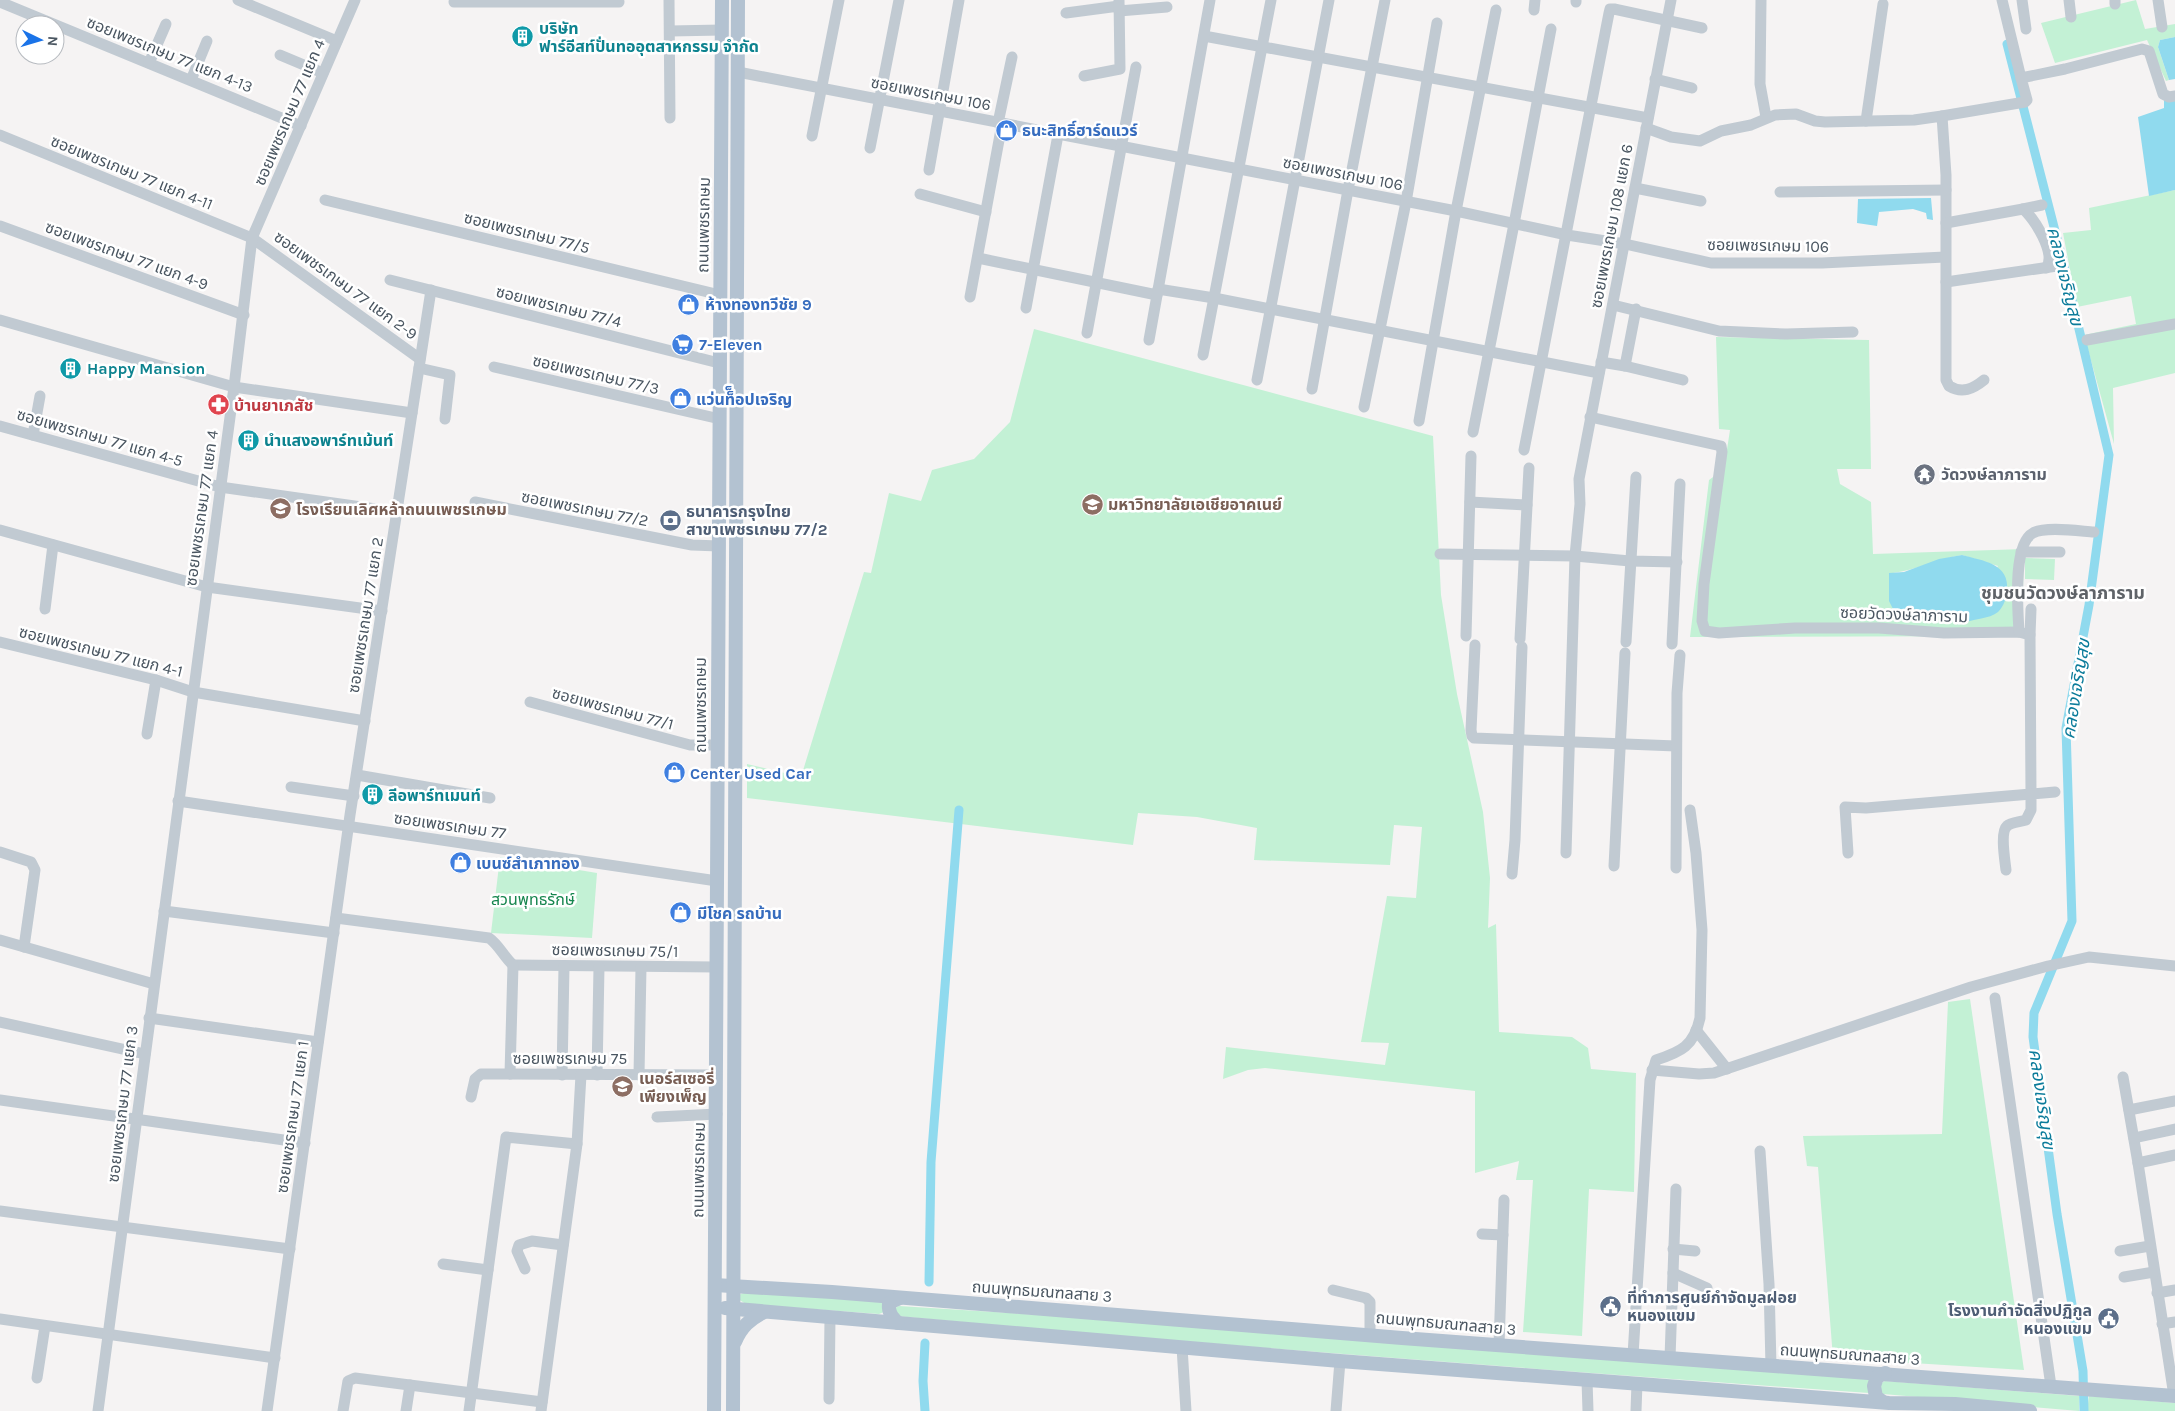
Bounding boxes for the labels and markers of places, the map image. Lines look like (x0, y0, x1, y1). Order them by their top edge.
place label: บริษัท ฟาร์อีสท์ปั่นทออุตสาหกรรม จำกัด (539, 19, 759, 56)
building icon: บริษัท ฟาร์อีสท์ปั่นทออุตสาหกรรม จำกัด (511, 25, 535, 49)
shop icon: ธนะสิทธิ์ฮาร์ดแวร์ (994, 118, 1018, 142)
place label: ธนะสิทธิ์ฮาร์ดแวร์ (1022, 120, 1138, 140)
shop icon: ห้างทองทวีชัย 9 (677, 292, 701, 316)
place label: ห้างทองทวีชัย 9 (705, 295, 812, 314)
supermarket icon: 7-Eleven (671, 332, 695, 356)
place label: 7-Eleven (699, 335, 762, 354)
building icon: Happy Mansion (59, 356, 83, 380)
place label: Happy Mansion (87, 359, 205, 378)
place label: แว่นท็็อปเจริญ (696, 386, 792, 409)
shop icon: แว่นท็็อปเจริญ (668, 387, 692, 411)
pharmacy icon: บ้านยาเภสัช (206, 393, 230, 417)
place label: บ้านยาเภสัช (234, 396, 313, 415)
building icon: นำแสงอพาร์ทเม้นท์ (236, 428, 260, 452)
place label: นำแสงอพาร์ทเม้นท์ (264, 431, 393, 450)
temple icon: วัดวงษ์ลาภาราม (1913, 462, 1937, 486)
place label: วัดวงษ์ลาภาราม (1941, 465, 2047, 484)
school or university icon: มหาวิทยาลัยเอเชียอาคเนย์ (1080, 492, 1104, 516)
place label: มหาวิทยาลัยเอเชียอาคเนย์ (1108, 495, 1282, 514)
school or university icon: โรงเรียนเลิศหล้าถนนเพชรเกษม (268, 497, 292, 521)
place label: โรงเรียนเลิศหล้าถนนเพชรเกษม (296, 500, 507, 519)
place label: ธนาคารกรุงไทย สาขาเพชรเกษม 77/2 (686, 502, 828, 539)
bank icon: ธนาคารกรุงไทย สาขาเพชรเกษม 77/2 (658, 508, 682, 532)
shop icon: Center Used Car (662, 761, 686, 785)
place label: Center Used Car (690, 764, 812, 783)
building icon: ลีอพาร์ทเมนท์ (360, 783, 384, 807)
place label: ลีอพาร์ทเมนท์ (388, 786, 481, 805)
shop icon: เบนซ์สำเภาทอง (448, 851, 472, 875)
place label: เบนซ์สำเภาทอง (476, 854, 580, 873)
shop icon: มีโชค รถบ้าน (669, 901, 693, 925)
place label: มีโชค รถบ้าน (697, 904, 782, 923)
place label: เนอร์สเซอรี่ เพียงเพ็ญ (639, 1067, 714, 1106)
school or university icon: เนอร์สเซอรี่ เพียงเพ็ญ (611, 1075, 635, 1099)
place label: ที่ทำการศูนย์กำจัดมูลฝอย หนองแขม (1627, 1286, 1797, 1325)
public building icon: ที่ทำการศูนย์กำจัดมูลฝอย หนองแขม (1599, 1294, 1623, 1318)
place label: โรงงานกำจัดสิ่งปฏิกูล หนองแขม (1948, 1300, 2092, 1338)
public building icon: โรงงานกำจัดสิ่งปฏิกูล หนองแขม (2096, 1307, 2120, 1331)

